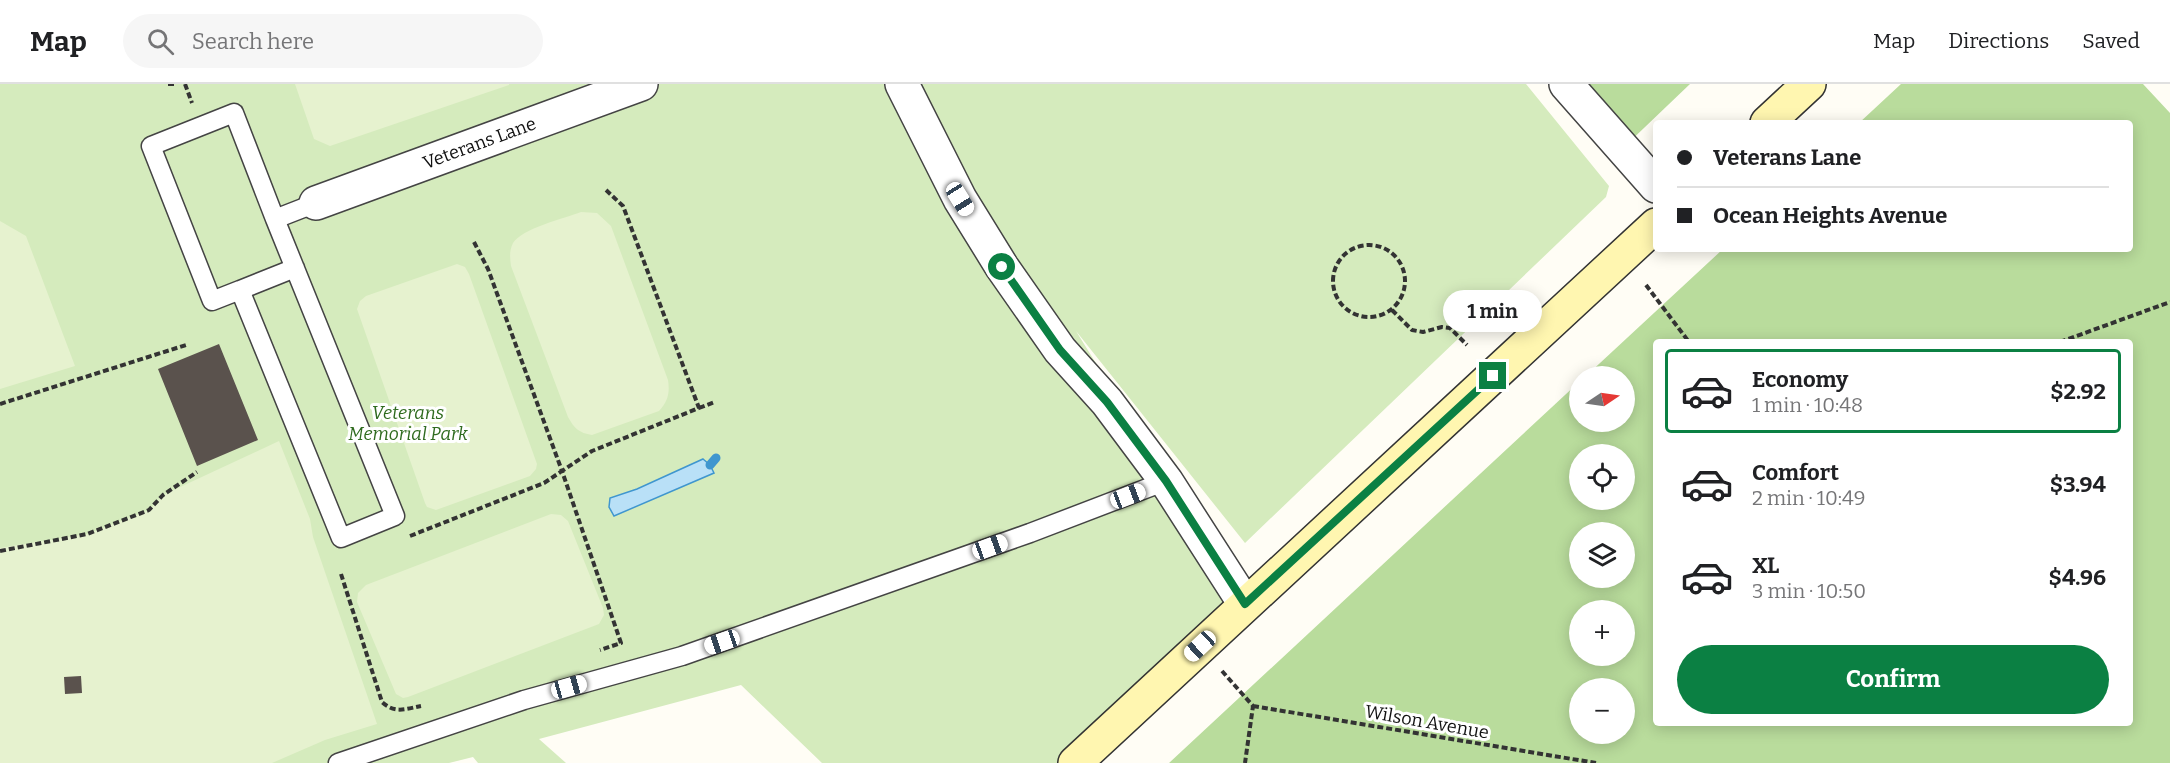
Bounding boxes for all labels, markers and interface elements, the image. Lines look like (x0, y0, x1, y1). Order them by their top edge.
search box (123, 14, 543, 68)
text: Map (30, 25, 87, 58)
icon: search (144, 25, 177, 58)
text: Search here (192, 28, 314, 55)
text: Map (1873, 28, 1915, 54)
text: Directions (1948, 28, 2049, 54)
text: Saved (2082, 28, 2140, 54)
street label: Veterans Lane (420, 112, 539, 174)
text: Veterans Lane (1713, 144, 1861, 171)
car (943, 179, 977, 219)
text: Ocean Heights Avenue (1713, 202, 1947, 229)
route start (988, 253, 1015, 280)
callout: 1 min (1444, 289, 1543, 331)
text: 1 min (1467, 299, 1518, 323)
route end (1479, 362, 1506, 389)
icon: car (1680, 364, 1734, 418)
north arrow (1569, 366, 1635, 432)
map controls (1569, 366, 1635, 744)
text: Economy (1752, 366, 1848, 393)
text: $2.92 (2050, 378, 2106, 405)
text: 1 min · 10:48 (1752, 393, 1863, 417)
park label: Veterans Memorial Park (348, 402, 468, 445)
button: locate (1569, 444, 1635, 510)
icon: car (1680, 457, 1734, 511)
text: Comfort (1752, 459, 1839, 486)
text: $3.94 (2050, 471, 2106, 498)
car (1108, 481, 1148, 511)
text: 2 min · 10:49 (1752, 486, 1865, 510)
button: layers (1569, 522, 1635, 588)
car (970, 532, 1010, 562)
icon: car (1680, 550, 1734, 604)
text: XL (1752, 552, 1779, 579)
text: $4.96 (2049, 564, 2106, 591)
text: 3 min · 10:50 (1752, 579, 1866, 603)
button: + (1569, 600, 1635, 666)
car (1181, 627, 1219, 665)
car (702, 628, 742, 656)
button: Confirm (1677, 645, 2109, 714)
car (549, 673, 589, 701)
button: − (1569, 678, 1635, 744)
street label: Wilson Avenue (1363, 700, 1491, 744)

